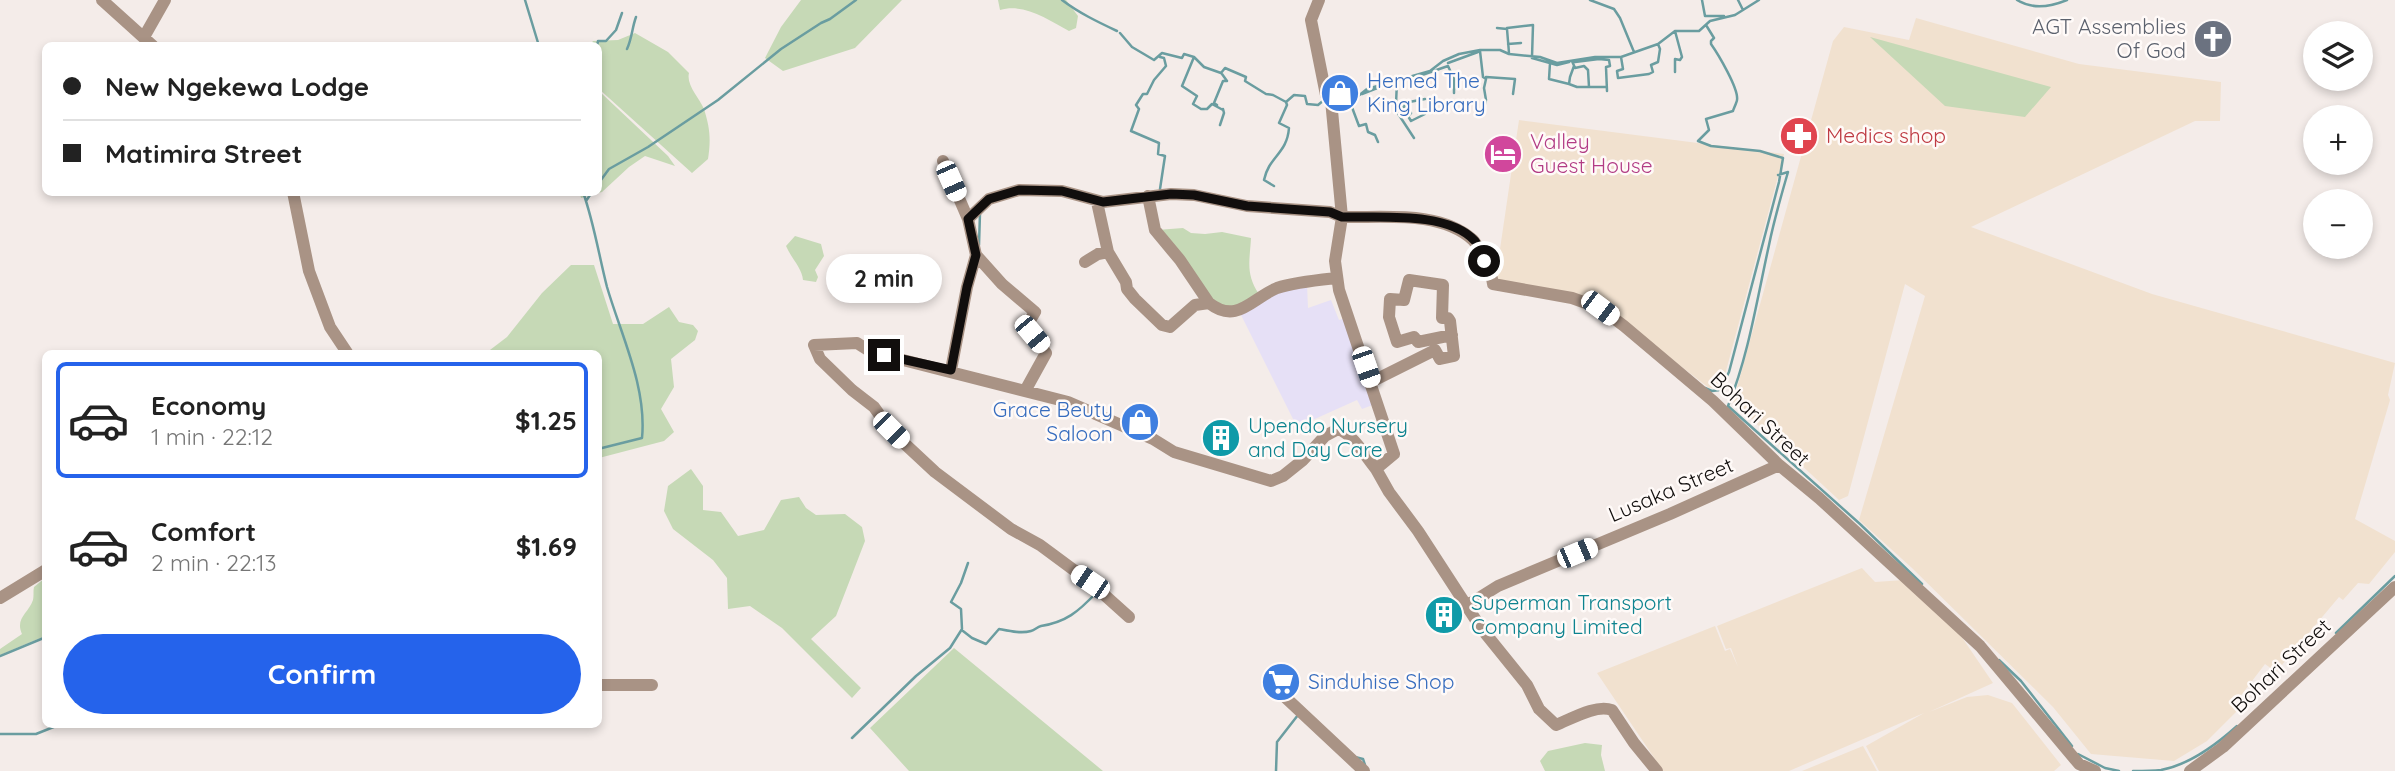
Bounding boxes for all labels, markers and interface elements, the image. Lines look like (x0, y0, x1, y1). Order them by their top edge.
place label: AGT Assemblies Of God (2032, 13, 2186, 63)
church icon: AGT Assemblies Of God (2192, 18, 2234, 60)
map controls (2303, 21, 2373, 259)
button: layers (2303, 21, 2373, 91)
place label: Hemed The King Library (1367, 67, 1486, 117)
text: New Ngekewa Lodge (105, 70, 369, 103)
shop icon: Hemed The King Library (1319, 72, 1361, 114)
button: + (2303, 105, 2373, 175)
pharmacy icon: Medics shop (1778, 115, 1820, 157)
place label: Medics shop (1826, 122, 1946, 148)
place label: Valley Guest House (1530, 128, 1653, 178)
hotel icon: Valley Guest House (1482, 133, 1524, 175)
text: Matimira Street (105, 137, 302, 170)
car (933, 158, 970, 204)
button: − (2303, 189, 2373, 259)
route start (1468, 245, 1500, 277)
callout: 2 min (826, 254, 942, 302)
text: 2 min (854, 264, 914, 293)
car (1577, 287, 1624, 329)
car (1011, 311, 1054, 357)
route end (868, 339, 900, 371)
car (1350, 344, 1383, 390)
street label: Bohari Street (1705, 366, 1816, 471)
icon: car (67, 389, 130, 452)
text: Economy (151, 389, 266, 422)
place label: Grace Beuty Saloon (993, 396, 1113, 446)
shop icon: Grace Beuty Saloon (1119, 401, 1161, 443)
text: $1.25 (515, 404, 577, 437)
car (869, 408, 914, 452)
place label: Upendo Nursery and Day Care (1248, 412, 1408, 462)
building icon: Upendo Nursery and Day Care (1200, 417, 1242, 459)
text: 1 min · 22:12 (151, 422, 273, 451)
street label: Lusaka Street (1604, 451, 1737, 527)
icon: car (67, 515, 130, 578)
text: Comfort (151, 515, 256, 548)
text: $1.69 (516, 530, 577, 563)
car (1554, 535, 1601, 571)
text: 2 min · 22:13 (151, 548, 277, 577)
car (1067, 562, 1114, 602)
place label: Superman Transport Company Limited (1471, 589, 1672, 639)
building icon: Superman Transport Company Limited (1423, 594, 1465, 636)
street label: Bohari Street (2225, 613, 2336, 718)
button: Confirm (63, 634, 581, 714)
supermarket icon: Sinduhise Shop (1260, 661, 1302, 703)
place label: Sinduhise Shop (1308, 668, 1454, 694)

